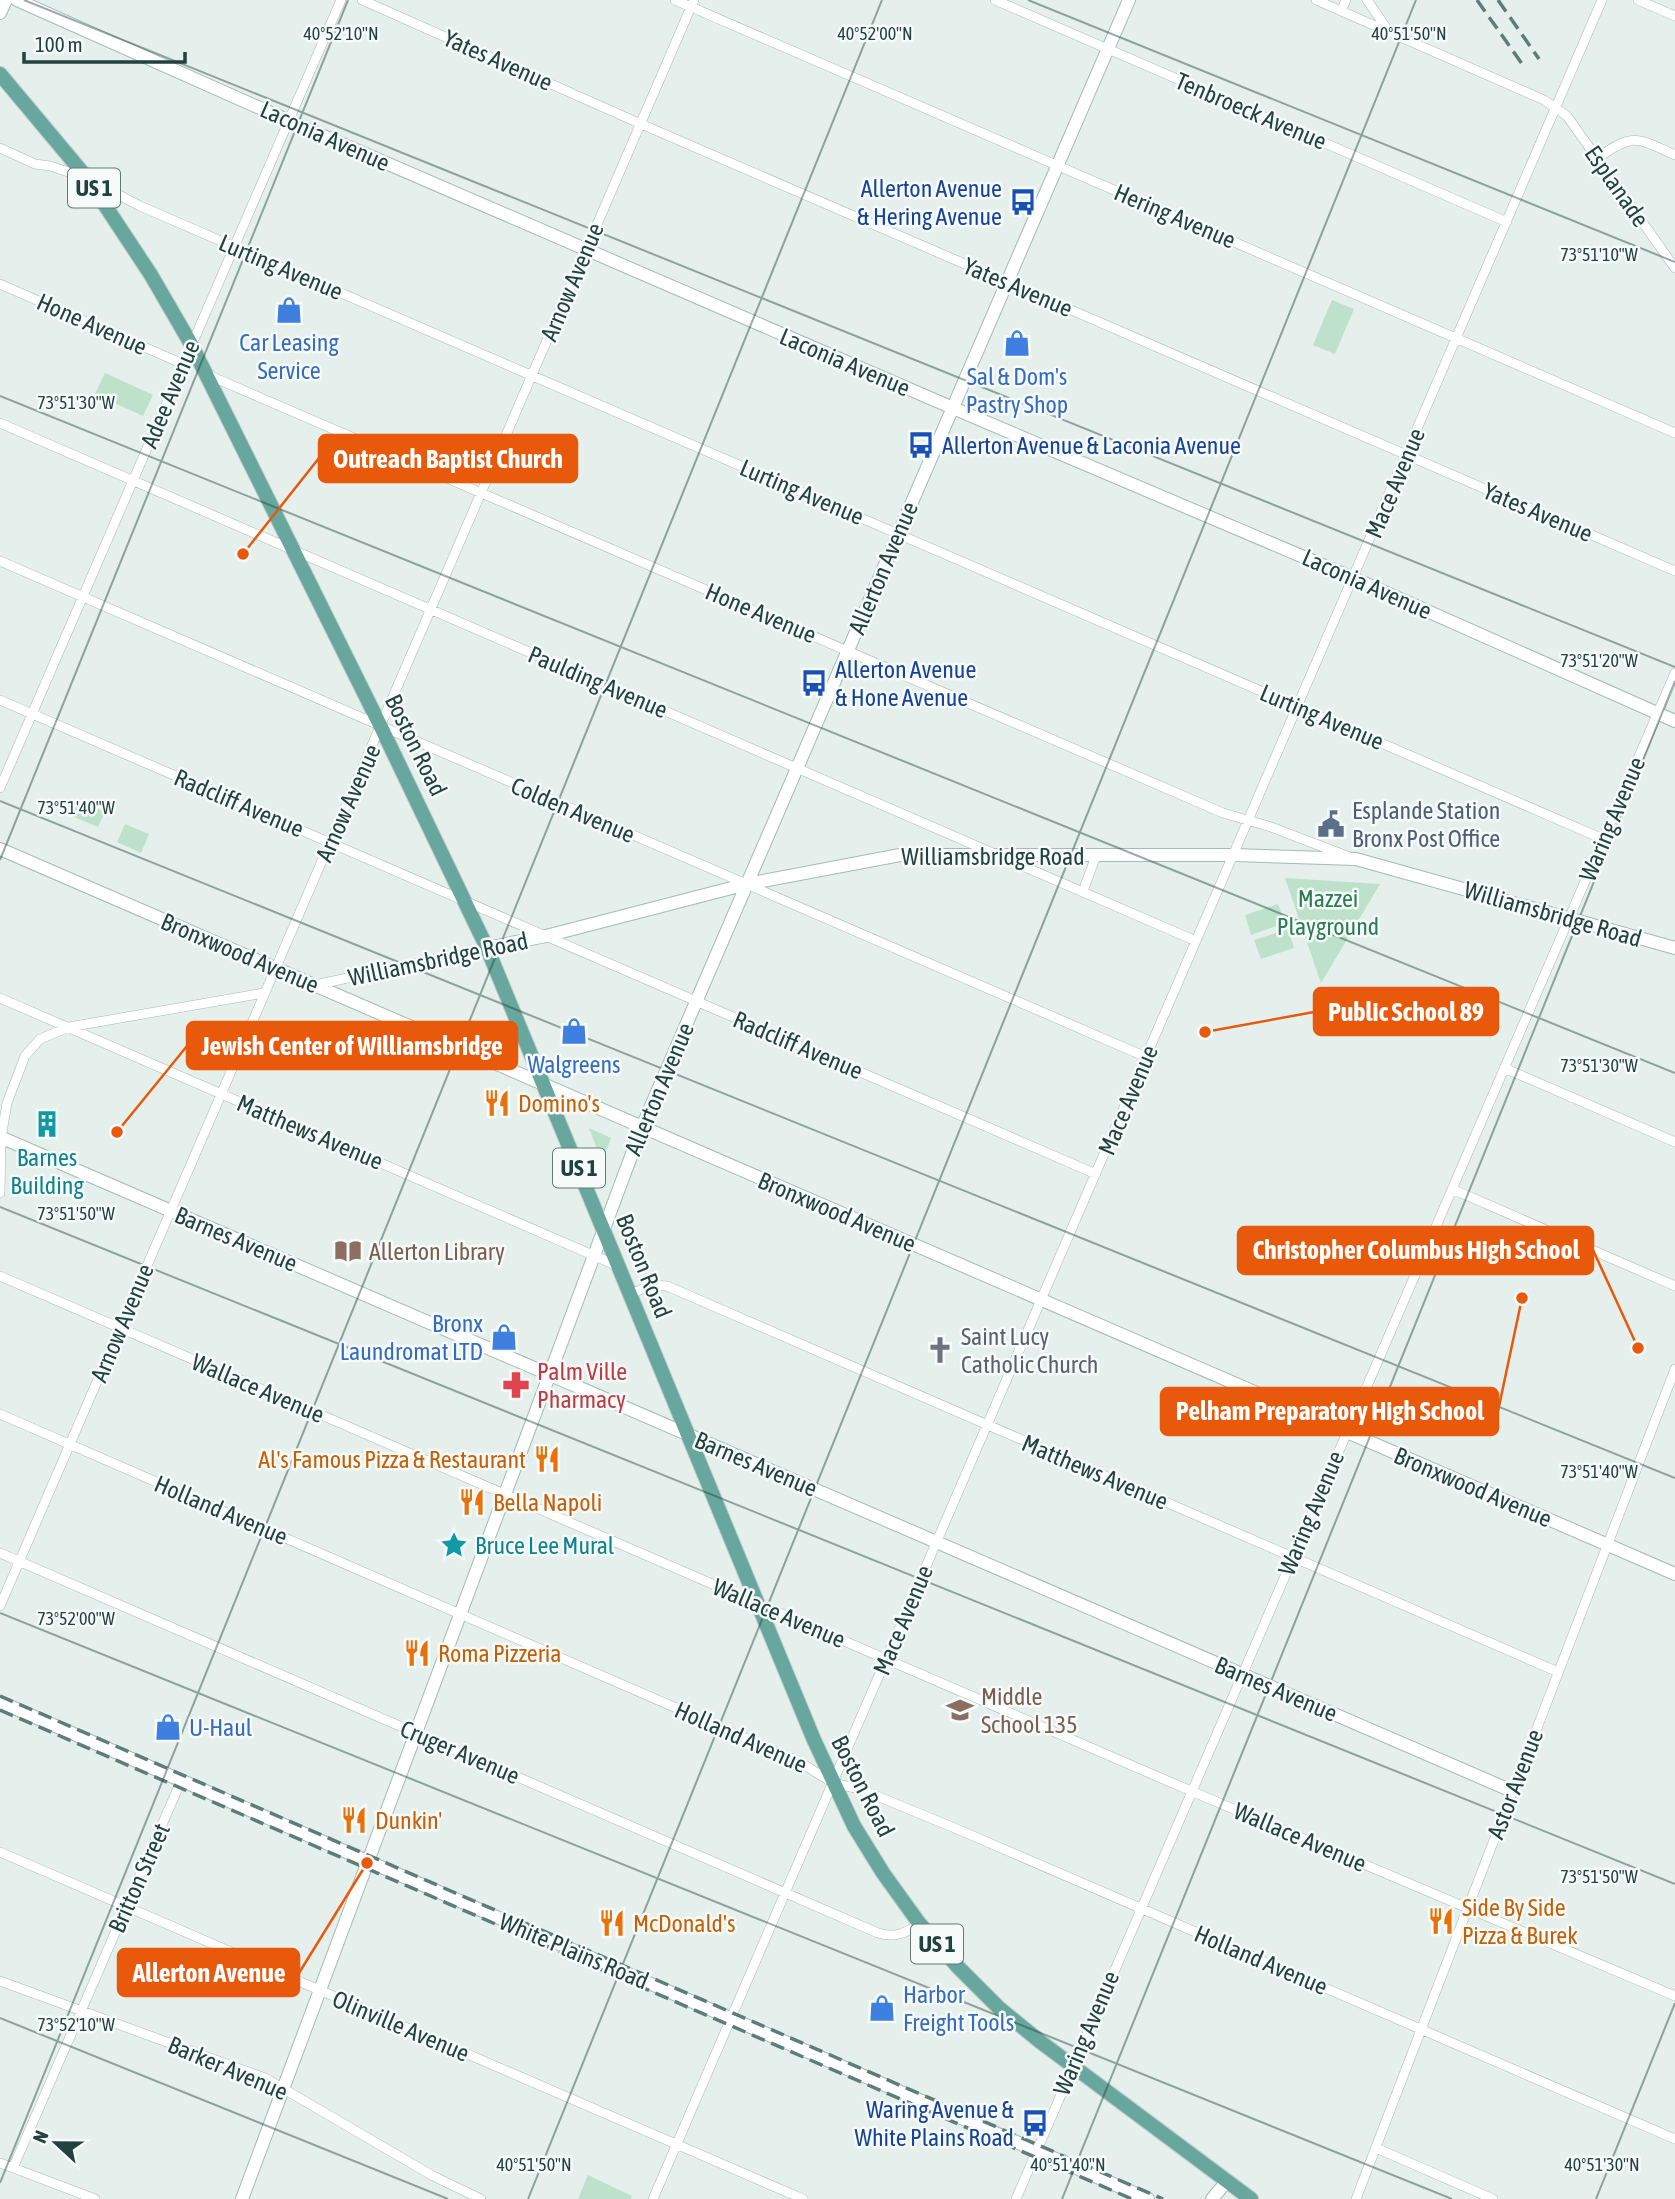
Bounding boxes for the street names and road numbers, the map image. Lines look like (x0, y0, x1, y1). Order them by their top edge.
street label: Yates Avenue (439, 24, 557, 96)
street label: Tenbroeck Avenue (1171, 67, 1331, 155)
street label: Laconia Avenue (256, 95, 394, 177)
street label: Esplanade (1579, 140, 1655, 232)
road number: US 1 (68, 168, 120, 208)
street label: Hering Avenue (1110, 178, 1240, 254)
street label: Arnow Avenue (535, 219, 609, 345)
street label: Lurting Avenue (215, 229, 347, 305)
street label: Yates Avenue (959, 252, 1077, 322)
street label: Hone Avenue (33, 288, 151, 360)
street label: Laconia Avenue (776, 322, 914, 402)
street label: Adee Avenue (135, 336, 205, 452)
street label: Mace Avenue (1360, 424, 1430, 542)
street label: Lurting Avenue (736, 454, 868, 530)
street label: Yates Avenue (1479, 477, 1597, 547)
street label: Allerton Avenue (843, 498, 923, 638)
street label: Laconia Avenue (1298, 543, 1436, 625)
street label: Hone Avenue (702, 578, 820, 648)
street label: Paulding Avenue (524, 641, 672, 723)
street label: Lurting Avenue (1256, 679, 1388, 755)
street label: Boston Road (380, 690, 452, 800)
street label: Arnow Avenue (310, 740, 386, 866)
street label: Waring Avenue (1574, 753, 1650, 885)
street label: Radcliff Avenue (170, 764, 308, 842)
street label: Colden Avenue (507, 772, 639, 848)
street label: Williamsbridge Road (901, 843, 1085, 870)
street label: Williamsbridge Road (1461, 876, 1645, 952)
street label: Bronxwood Avenue (157, 908, 323, 998)
street label: Williamsbridge Road (346, 927, 530, 991)
street label: Radcliff Avenue (729, 1006, 867, 1084)
street label: Allerton Avenue (619, 1019, 699, 1159)
street label: Mace Avenue (1093, 1041, 1163, 1159)
street label: Matthews Avenue (233, 1089, 387, 1175)
road number: US 1 (553, 1148, 605, 1188)
street label: Bronxwood Avenue (754, 1167, 920, 1257)
street label: Barnes Avenue (171, 1201, 301, 1277)
street label: Boston Road (611, 1210, 677, 1322)
street label: Arnow Avenue (85, 1260, 159, 1386)
street label: Wallace Avenue (188, 1348, 328, 1428)
street label: Barnes Avenue (691, 1426, 821, 1502)
street label: Matthews Avenue (1018, 1429, 1172, 1515)
street label: Bronxwood Avenue (1390, 1442, 1556, 1532)
street label: Waring Avenue (1273, 1447, 1349, 1579)
street label: Holland Avenue (150, 1470, 292, 1550)
street label: Mace Avenue (868, 1561, 938, 1679)
street label: Wallace Avenue (709, 1573, 849, 1653)
street label: Barnes Avenue (1211, 1651, 1341, 1727)
street label: Holland Avenue (671, 1696, 811, 1778)
street label: Cruger Avenue (396, 1715, 524, 1789)
street label: Astor Avenue (1482, 1725, 1548, 1843)
street label: Boston Road (826, 1731, 900, 1841)
street label: Wallace Avenue (1230, 1797, 1370, 1877)
street label: Britton Street (103, 1819, 175, 1937)
street label: White Plains Road (495, 1907, 653, 1995)
street label: Holland Avenue (1190, 1920, 1332, 2000)
road number: US 1 (911, 1924, 963, 1964)
street label: Waring Avenue (1048, 1967, 1124, 2099)
street label: Olinville Avenue (329, 1985, 473, 2067)
street label: Barker Avenue (164, 2031, 292, 2105)

